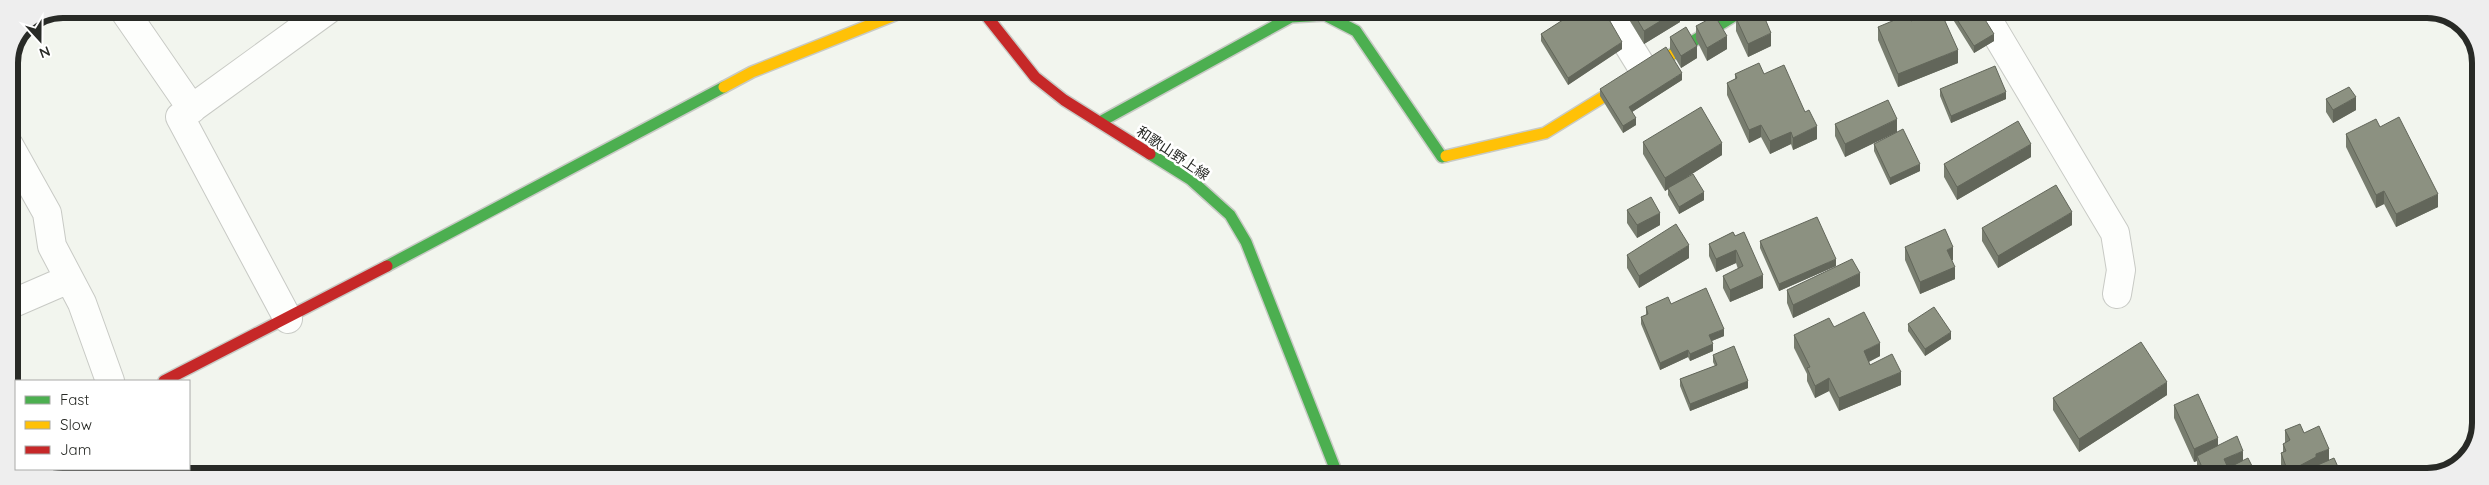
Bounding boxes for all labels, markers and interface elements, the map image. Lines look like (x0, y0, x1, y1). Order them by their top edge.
north arrow (15, 15, 65, 65)
text: N (37, 42, 53, 62)
street label: 和歌山野上線 (1133, 122, 1213, 184)
legend (15, 380, 190, 470)
text: Fast (60, 390, 89, 409)
text: Slow (60, 415, 92, 434)
text: Jam (60, 440, 91, 459)

